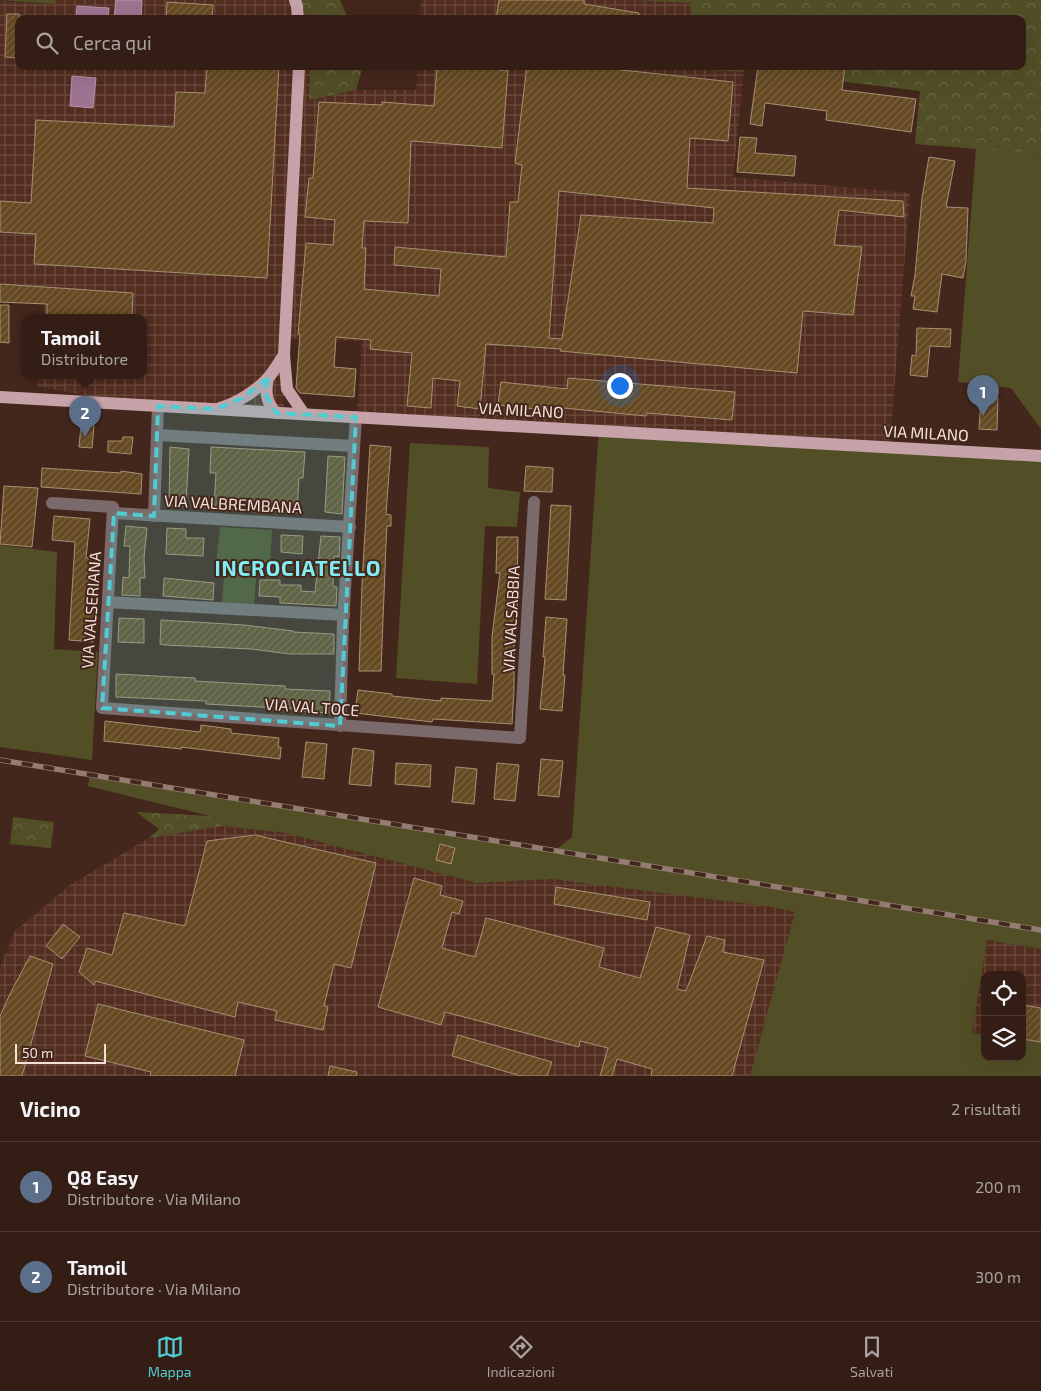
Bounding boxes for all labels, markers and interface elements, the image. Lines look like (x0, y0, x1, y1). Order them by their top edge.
search box (15, 15, 1026, 70)
icon: search (33, 29, 61, 57)
text: Cerca qui (73, 31, 152, 54)
popup (22, 314, 147, 379)
text: Tamoil (41, 326, 101, 349)
text: Distributore (41, 349, 128, 368)
your location (607, 373, 633, 399)
pin: 1 (967, 375, 999, 416)
pin: 2 (69, 396, 101, 437)
street label: VIA MILANO (478, 398, 564, 421)
street label: VIA MILANO (883, 421, 969, 444)
street label: VIA VALBREMBANA (164, 490, 302, 517)
street label: VIA VALSERIANA (77, 551, 104, 669)
district label: INCROCIATELLO (214, 555, 382, 580)
street label: VIA VALSABBIA (498, 565, 523, 673)
street label: VIA VAL TOCE (264, 694, 360, 719)
map controls (981, 971, 1026, 1061)
button: locate (981, 971, 1026, 1016)
button: layers (981, 1016, 1026, 1061)
scale bar (15, 1041, 106, 1064)
text: 50 m (22, 1044, 53, 1061)
text: Vicino (20, 1096, 81, 1121)
text: 2 risultati (951, 1099, 1021, 1118)
text: Q8 Easy (67, 1166, 139, 1189)
text: 1 (33, 1177, 39, 1196)
text: 200 m (975, 1177, 1021, 1196)
text: Distributore · Via Milano (67, 1189, 241, 1208)
text: Tamoil (67, 1256, 127, 1279)
text: 2 (31, 1267, 41, 1286)
text: 300 m (975, 1267, 1021, 1286)
text: Distributore · Via Milano (67, 1279, 241, 1298)
tab: Mappa (148, 1333, 192, 1380)
tab: Indicazioni (487, 1333, 555, 1380)
tab: Salvati (850, 1333, 893, 1380)

